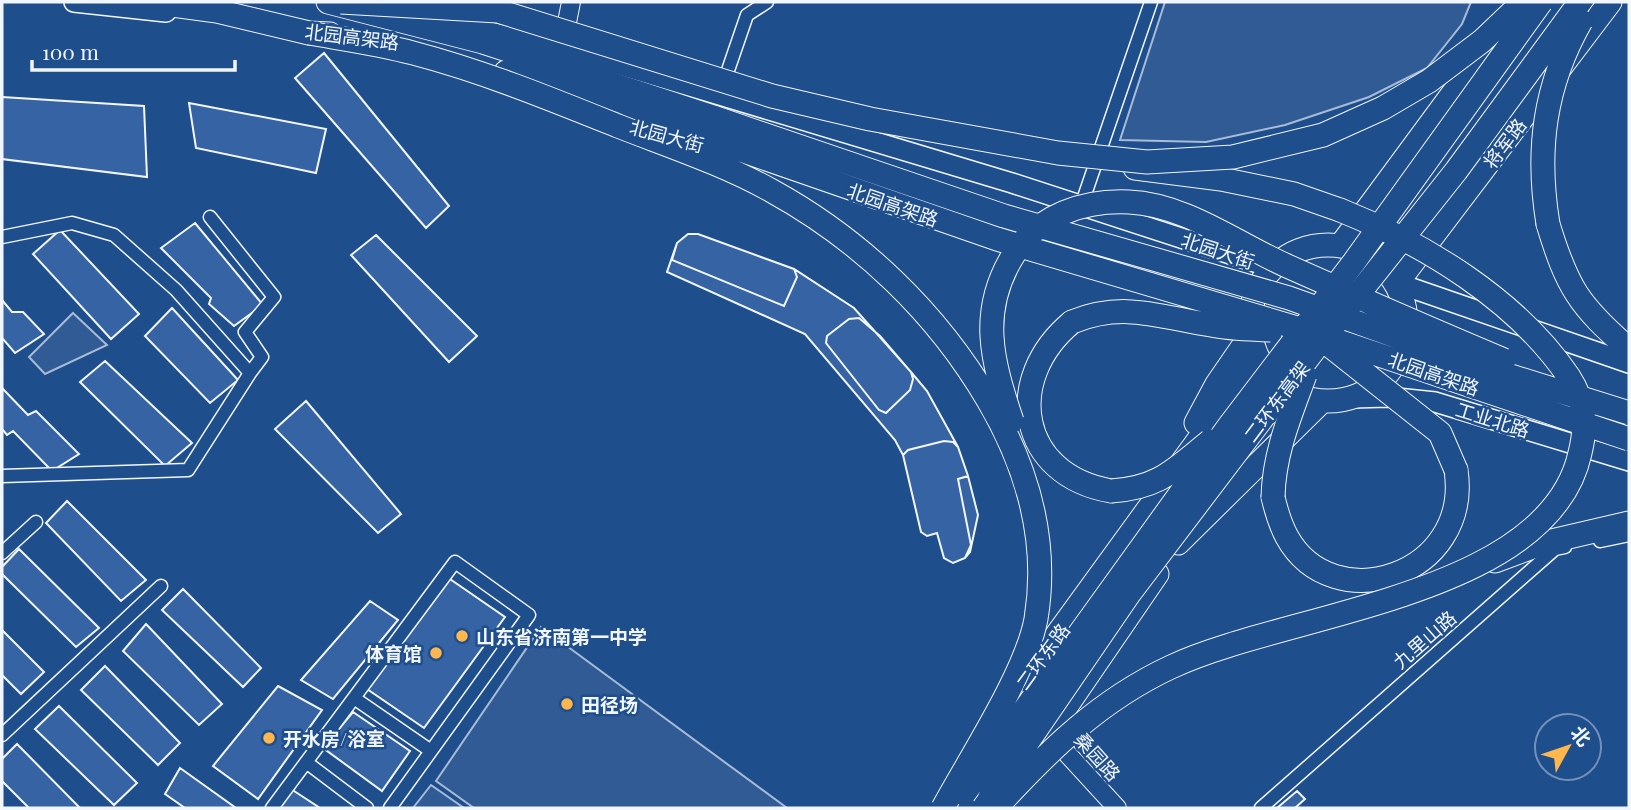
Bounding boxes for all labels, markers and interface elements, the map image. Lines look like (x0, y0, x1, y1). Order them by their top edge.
street label: 北园高架路 (303, 17, 401, 55)
scale bar (32, 28, 234, 72)
text: 100 m (42, 37, 99, 65)
street label: 将军路 (1476, 112, 1532, 174)
street label: 北园大街 (627, 113, 707, 157)
street label: 北园高架路 (844, 176, 942, 232)
street label: 北园大街 (1178, 226, 1258, 274)
street label: 北园高架路 (1385, 345, 1483, 401)
street label: 二环东高架 (1237, 355, 1315, 447)
street label: 工业北路 (1453, 395, 1533, 443)
street label: 九里山路 (1387, 604, 1461, 674)
street label: 二环东路 (1009, 618, 1075, 694)
place label: 山东省济南第一中学 (476, 623, 647, 649)
marker: 山东省济南第一中学 (454, 628, 470, 644)
place label: 体育馆 (365, 640, 422, 666)
marker: 体育馆 (428, 645, 444, 661)
place label: 田径场 (581, 691, 638, 717)
marker: 田径场 (559, 696, 575, 712)
north arrow (1533, 712, 1603, 782)
text: 北 (1566, 720, 1598, 751)
place label: 开水房/浴室 (283, 725, 385, 751)
street label: 桑园路 (1069, 726, 1127, 786)
marker: 开水房/浴室 (261, 730, 277, 746)

